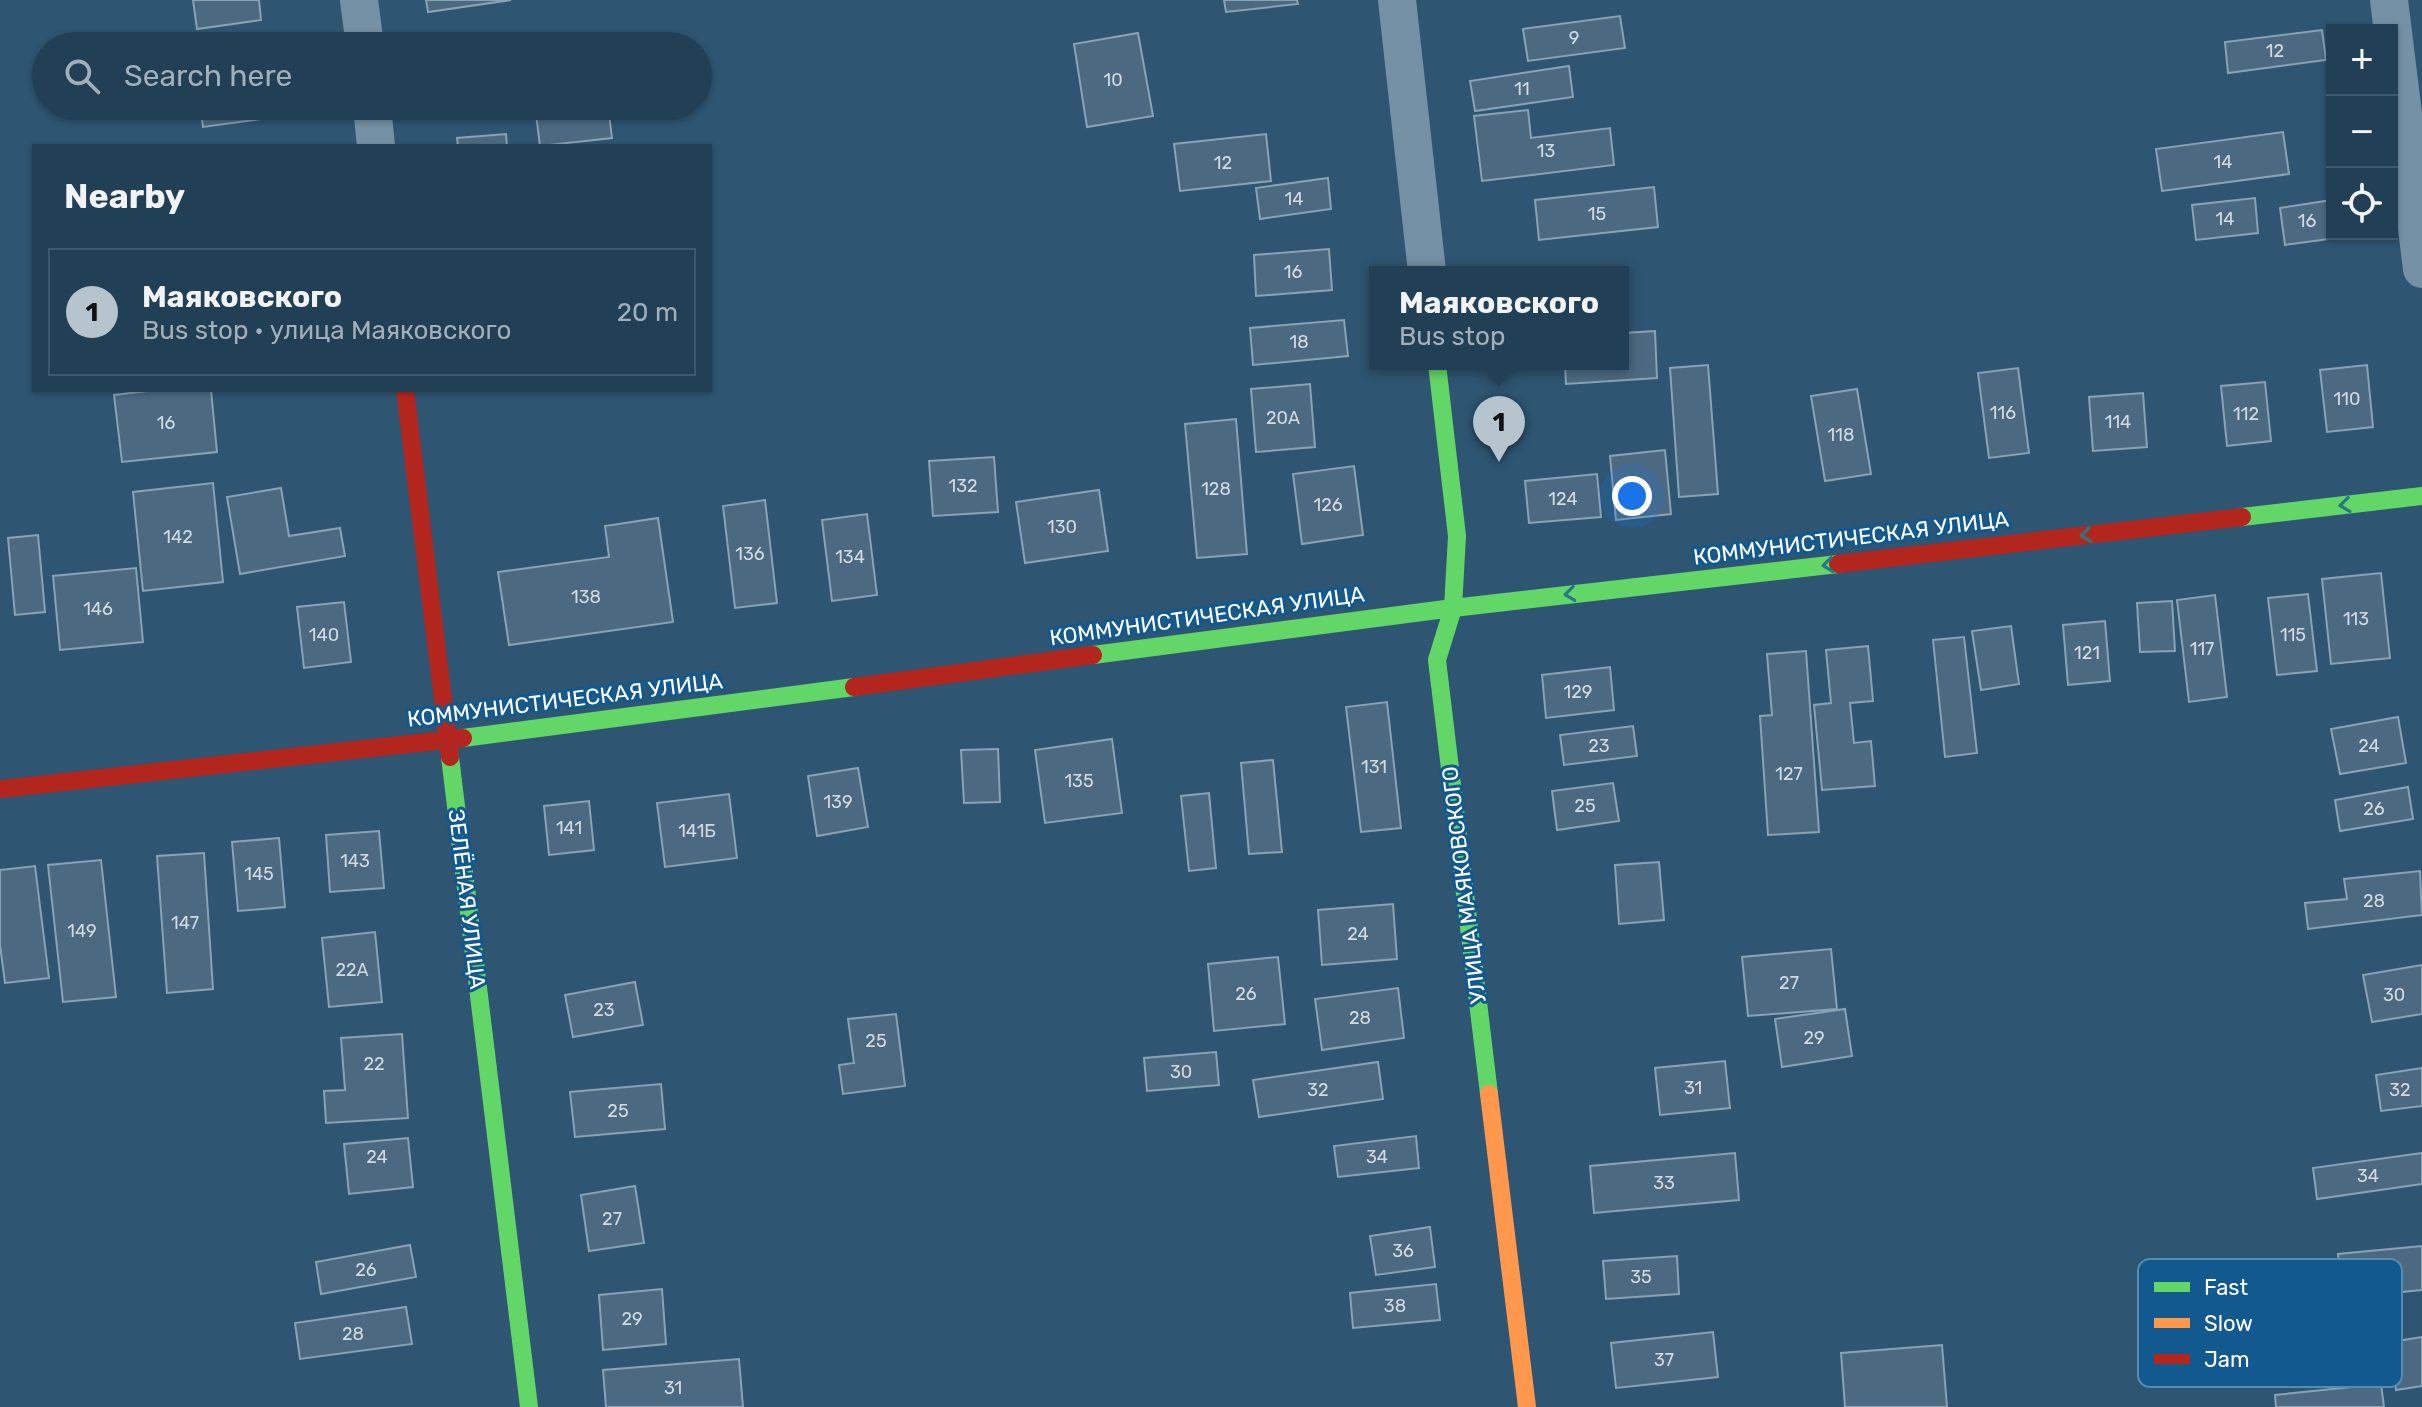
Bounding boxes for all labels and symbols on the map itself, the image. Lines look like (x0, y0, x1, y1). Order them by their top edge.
house number: 9 (1569, 27, 1579, 49)
house number: 12 (2266, 40, 2284, 62)
house number: 10 (1103, 69, 1123, 91)
house number: 11 (1514, 78, 1530, 100)
house number: 13 (1537, 140, 1555, 162)
house number: 14 (2214, 151, 2232, 173)
house number: 12 (1214, 152, 1232, 174)
house number: 14 (1285, 188, 1303, 210)
house number: 15 (1588, 203, 1606, 225)
house number: 14 (2216, 208, 2234, 230)
house number: 16 (2298, 210, 2316, 232)
house number: 16 (1284, 261, 1302, 283)
house number: 18 (1289, 331, 1309, 353)
house number: 110 (2334, 388, 2360, 410)
pin: 1 (1473, 396, 1525, 462)
house number: 116 (1990, 402, 2016, 424)
house number: 112 (2233, 403, 2259, 425)
house number: 20А (1266, 407, 1300, 429)
house number: 114 (2105, 411, 2131, 433)
house number: 16 (157, 412, 175, 434)
house number: 118 (1828, 424, 1854, 446)
house number: 132 (948, 475, 978, 497)
your location (1612, 476, 1652, 516)
house number: 128 (1201, 478, 1231, 500)
house number: 124 (1548, 488, 1578, 510)
house number: 126 (1313, 494, 1343, 516)
one-way arrow (2338, 496, 2351, 513)
street label: КОММУНИСТИЧЕСКАЯ УЛИЦА (1692, 505, 2011, 571)
house number: 130 (1047, 516, 1077, 538)
house number: 142 (163, 526, 193, 548)
one-way arrow (2079, 526, 2092, 543)
house number: 136 (735, 543, 765, 565)
house number: 134 (835, 546, 865, 568)
one-way arrow (1821, 556, 1834, 573)
street label: КОММУНИСТИЧЕСКАЯ УЛИЦА (1048, 580, 1366, 651)
house number: 138 (571, 586, 601, 608)
one-way arrow (1563, 586, 1576, 603)
house number: 146 (83, 598, 113, 620)
house number: 113 (2343, 608, 2369, 630)
house number: 140 (309, 624, 339, 646)
house number: 115 (2280, 624, 2306, 646)
house number: 117 (2190, 638, 2214, 660)
house number: 121 (2074, 642, 2100, 664)
street label: КОММУНИСТИЧЕСКАЯ УЛИЦА (406, 667, 725, 733)
house number: 129 (1564, 681, 1592, 703)
house number: 23 (1588, 735, 1610, 757)
house number: 24 (2358, 735, 2380, 757)
house number: 131 (1361, 756, 1387, 778)
house number: 127 (1775, 763, 1803, 785)
street label: УЛИЦА МАЯКОВСКОГО (1436, 765, 1492, 1005)
house number: 135 (1064, 770, 1094, 792)
house number: 139 (823, 791, 853, 813)
house number: 25 (1574, 795, 1596, 817)
house number: 26 (2363, 798, 2385, 820)
street label: ЗЕЛЁНАЯ УЛИЦА (443, 807, 491, 991)
house number: 141 (556, 817, 582, 839)
house number: 141Б (678, 820, 716, 842)
house number: 143 (340, 850, 370, 872)
house number: 145 (244, 863, 274, 885)
house number: 28 (2363, 890, 2385, 912)
house number: 147 (171, 912, 199, 934)
house number: 149 (67, 920, 97, 942)
house number: 24 (1347, 923, 1369, 945)
house number: 22А (335, 959, 369, 981)
house number: 27 (1779, 972, 1799, 994)
house number: 26 (1235, 983, 1257, 1005)
house number: 30 (2383, 984, 2405, 1006)
house number: 23 (593, 999, 615, 1021)
house number: 28 (1349, 1007, 1371, 1029)
house number: 29 (1803, 1027, 1825, 1049)
house number: 25 (865, 1030, 887, 1052)
house number: 22 (363, 1053, 385, 1075)
house number: 30 (1170, 1061, 1192, 1083)
house number: 31 (1684, 1077, 1702, 1099)
house number: 32 (1307, 1079, 1329, 1101)
house number: 32 (2389, 1079, 2411, 1101)
house number: 25 (607, 1100, 629, 1122)
house number: 24 (366, 1146, 388, 1168)
house number: 34 (1366, 1146, 1388, 1168)
house number: 34 (2357, 1165, 2379, 1187)
house number: 33 (1653, 1172, 1675, 1194)
house number: 27 (602, 1208, 622, 1230)
house number: 36 (1392, 1240, 1414, 1262)
house number: 26 (355, 1259, 377, 1281)
legend (2138, 1259, 2402, 1387)
house number: 35 (1630, 1266, 1652, 1288)
text: Fast (2204, 1274, 2249, 1301)
house number: 38 (1384, 1295, 1406, 1317)
house number: 29 (621, 1308, 643, 1330)
text: Slow (2204, 1310, 2253, 1337)
house number: 28 (342, 1323, 364, 1345)
text: Jam (2204, 1346, 2250, 1373)
house number: 37 (1654, 1349, 1674, 1371)
house number: 31 (664, 1377, 682, 1399)

